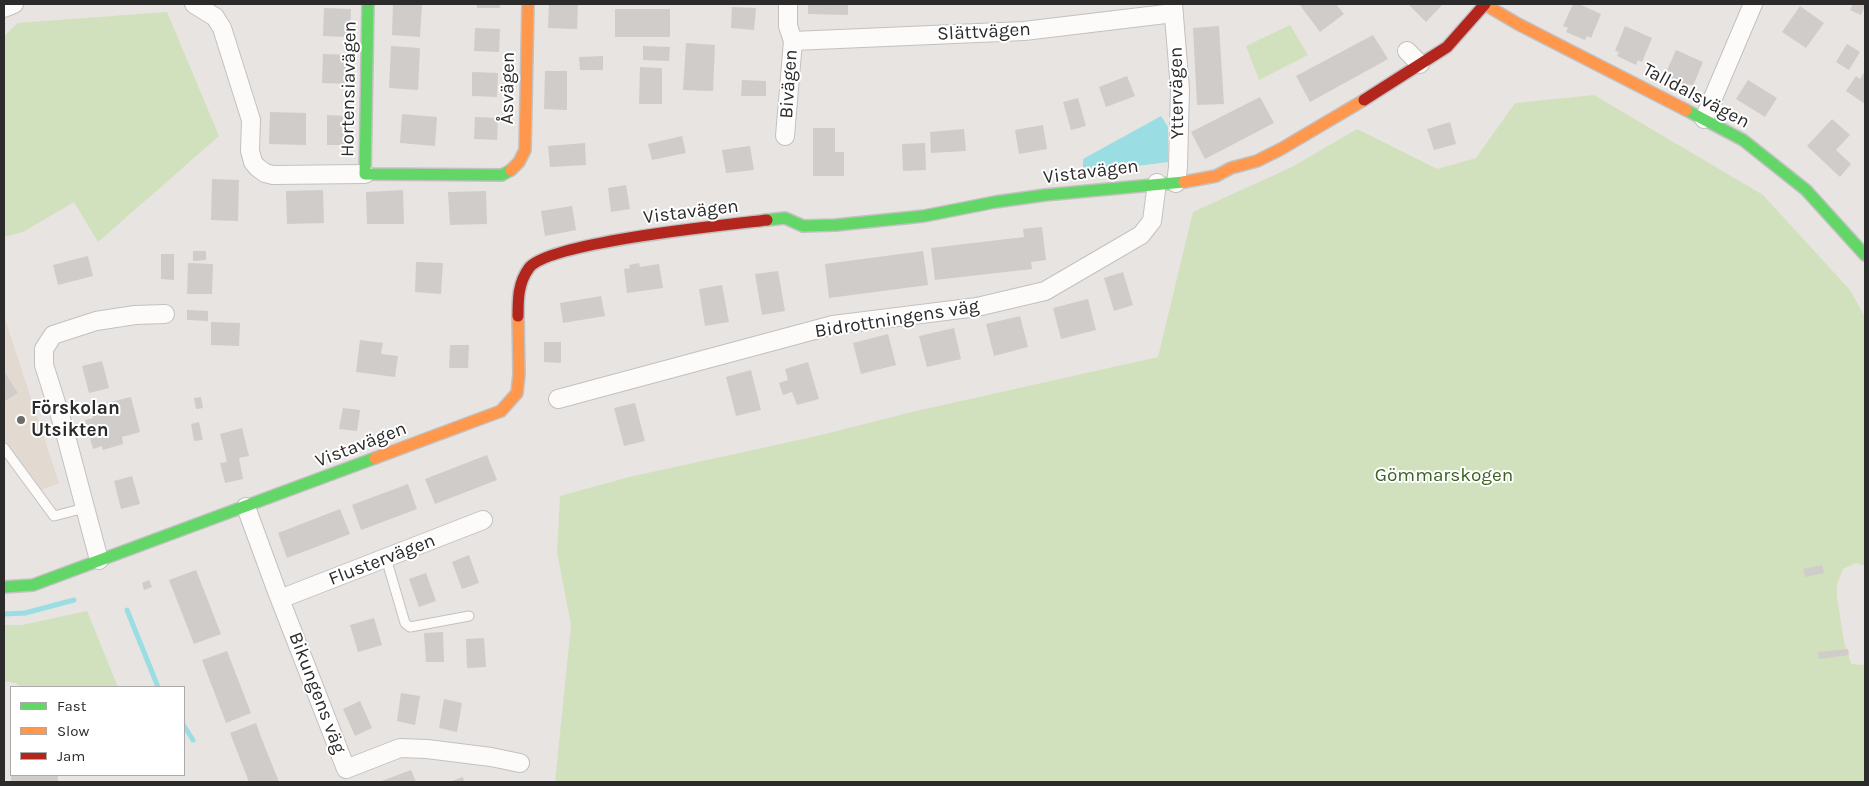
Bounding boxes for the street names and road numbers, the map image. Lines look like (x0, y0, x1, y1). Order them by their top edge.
street label: Slättvägen (937, 18, 1031, 46)
street label: Hortensiavägen (336, 21, 362, 157)
street label: Yttervägen (1165, 47, 1189, 139)
street label: Bivägen (775, 49, 803, 119)
street label: Åsvägen (496, 51, 520, 125)
street label: Talldalsvägen (1639, 58, 1753, 134)
street label: Vistavägen (1042, 155, 1140, 189)
street label: Vistavägen (642, 195, 740, 229)
street label: Bidrottningens väg (813, 295, 981, 343)
street label: Vistavägen (312, 417, 410, 473)
street label: Flustervägen (325, 529, 439, 591)
street label: Bikungens väg (283, 629, 351, 757)

